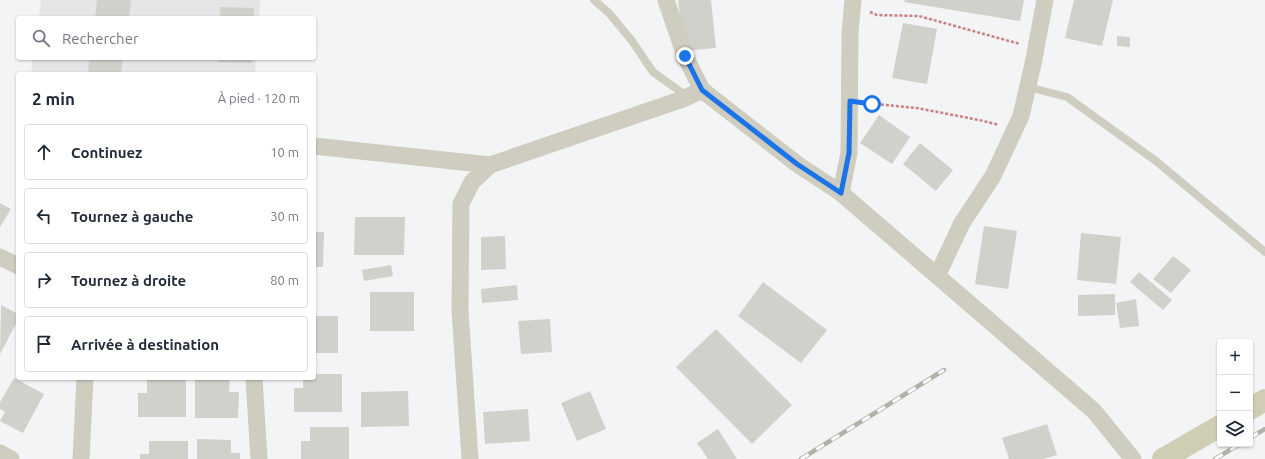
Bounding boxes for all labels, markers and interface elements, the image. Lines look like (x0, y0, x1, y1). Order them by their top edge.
search box (16, 16, 316, 60)
icon: search (30, 27, 52, 49)
text: Rechercher (62, 30, 139, 47)
route end (676, 47, 694, 65)
text: 2 min (32, 89, 75, 108)
text: À pied · 120 m (218, 91, 300, 105)
route start (863, 95, 881, 113)
icon: ahead (33, 141, 55, 163)
text: Continuez (71, 144, 142, 161)
text: 10 m (270, 145, 299, 159)
icon: left (33, 205, 55, 227)
text: Tournez à gauche (71, 208, 194, 225)
text: 30 m (270, 209, 299, 223)
icon: right (33, 269, 55, 291)
text: Tournez à droite (71, 272, 186, 289)
text: 80 m (270, 273, 299, 287)
icon: arrive (33, 333, 55, 355)
text: Arrivée à destination (71, 336, 219, 353)
map controls (1217, 339, 1253, 447)
button: + (1217, 339, 1253, 375)
button: − (1217, 375, 1253, 411)
button: layers (1217, 411, 1253, 447)

